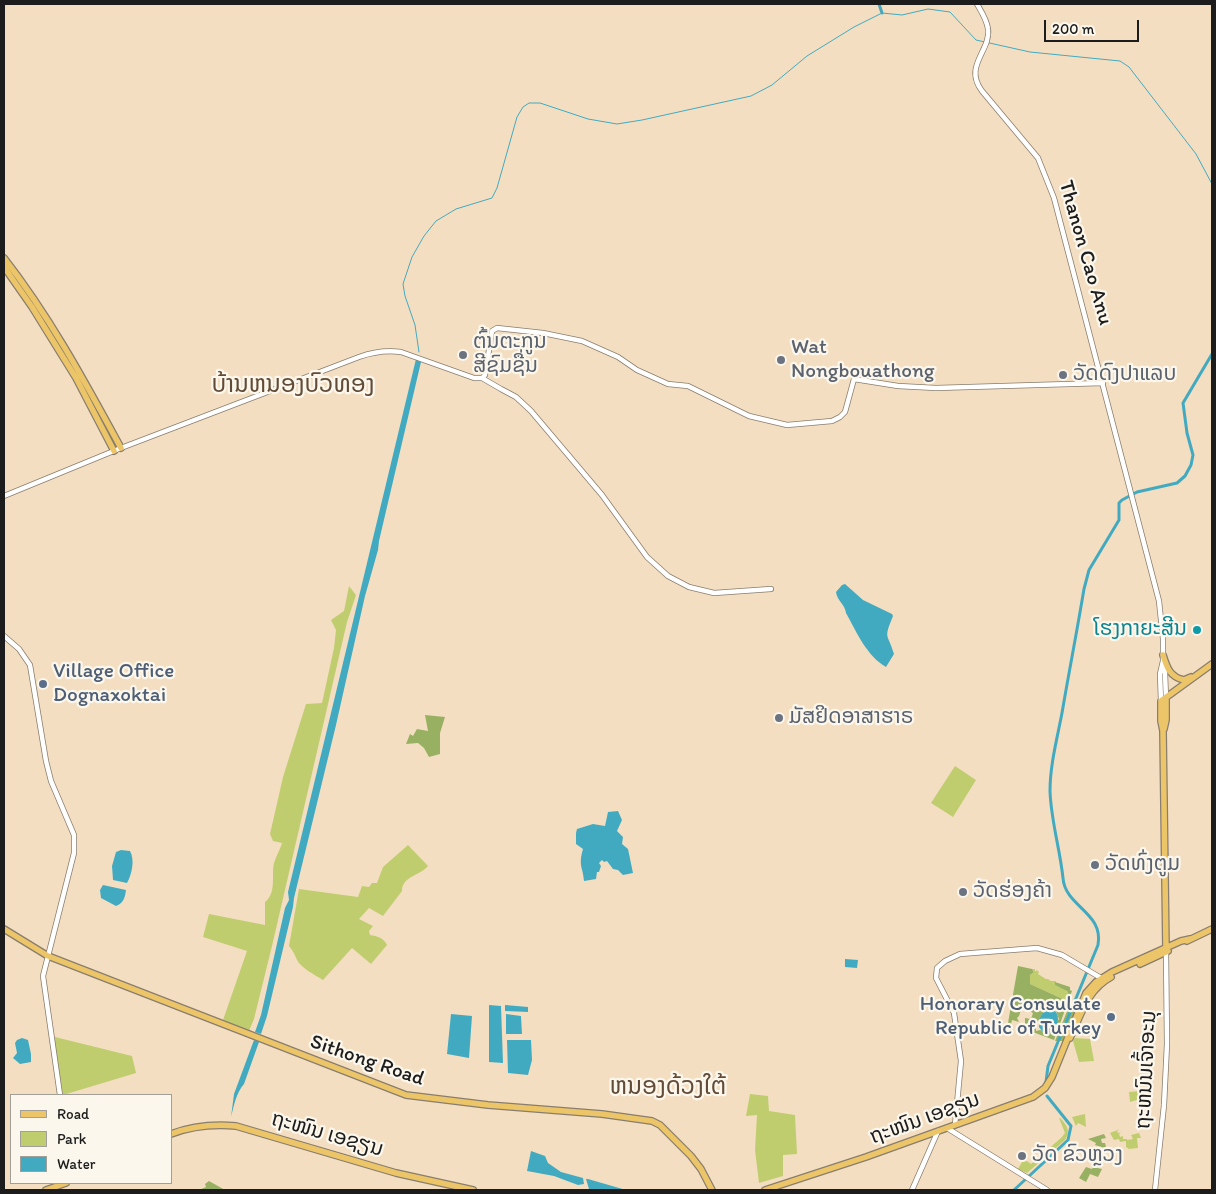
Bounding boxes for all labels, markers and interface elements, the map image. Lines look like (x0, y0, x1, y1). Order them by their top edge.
scale bar (1046, 10, 1141, 42)
text: 200 m (1052, 20, 1094, 38)
street label: Thanon Cao Anu (1052, 178, 1118, 328)
place label: ຕົ້ນຕະກູນ ສີຊົມຊື່ນ (473, 330, 547, 380)
place label: Wat Nongbouathong (791, 335, 935, 385)
marker: ຕົ້ນຕະກູນ ສີຊົມຊື່ນ (457, 349, 469, 361)
marker: Wat Nongbouathong (775, 354, 787, 366)
place label: ວັດດົງປາແລບ (1073, 362, 1176, 388)
marker: ວັດດົງປາແລບ (1057, 369, 1069, 381)
district label: ບ້ານຫນອງບົວທອງ (211, 372, 375, 400)
place label: ໂຮງກາຍະສີນ (1094, 617, 1187, 643)
marker: ໂຮງກາຍະສີນ (1191, 624, 1203, 636)
place label: Village Office Dognaxoktai (53, 659, 174, 709)
marker: Village Office Dognaxoktai (37, 678, 49, 690)
place label: ມັສຢິດອາສາຮາຣ (789, 705, 914, 731)
marker: ມັສຢິດອາສາຮາຣ (773, 712, 785, 724)
place label: ວັດທົ່ງຕູມ (1105, 852, 1180, 878)
marker: ວັດທົ່ງຕູມ (1089, 859, 1101, 871)
place label: ວັດຮ່ອງຄ້າ (973, 879, 1052, 905)
marker: ວັດຮ່ອງຄ້າ (957, 886, 969, 898)
place label: Honorary Consulate Republic of Turkey (920, 992, 1101, 1042)
street label: ຖະຫນົນເຈົ້າອະນຸ (1131, 1010, 1163, 1130)
marker: Honorary Consulate Republic of Turkey (1105, 1011, 1117, 1023)
street label: Sithong Road (307, 1030, 427, 1092)
district label: ຫນອງດ້ວງໃຕ້ (610, 1074, 726, 1102)
street label: ຖະໜົນ ເອຊຽນ (866, 1087, 984, 1151)
legend (10, 1094, 172, 1184)
text: Road (57, 1105, 89, 1123)
street label: ຖະໜົນ ເອຊຽນ (268, 1107, 386, 1163)
text: Park (57, 1130, 87, 1148)
place label: ວັດ ຂົວຫຼວງ (1032, 1143, 1123, 1169)
marker: ວັດ ຂົວຫຼວງ (1016, 1150, 1028, 1162)
text: Water (57, 1155, 95, 1173)

